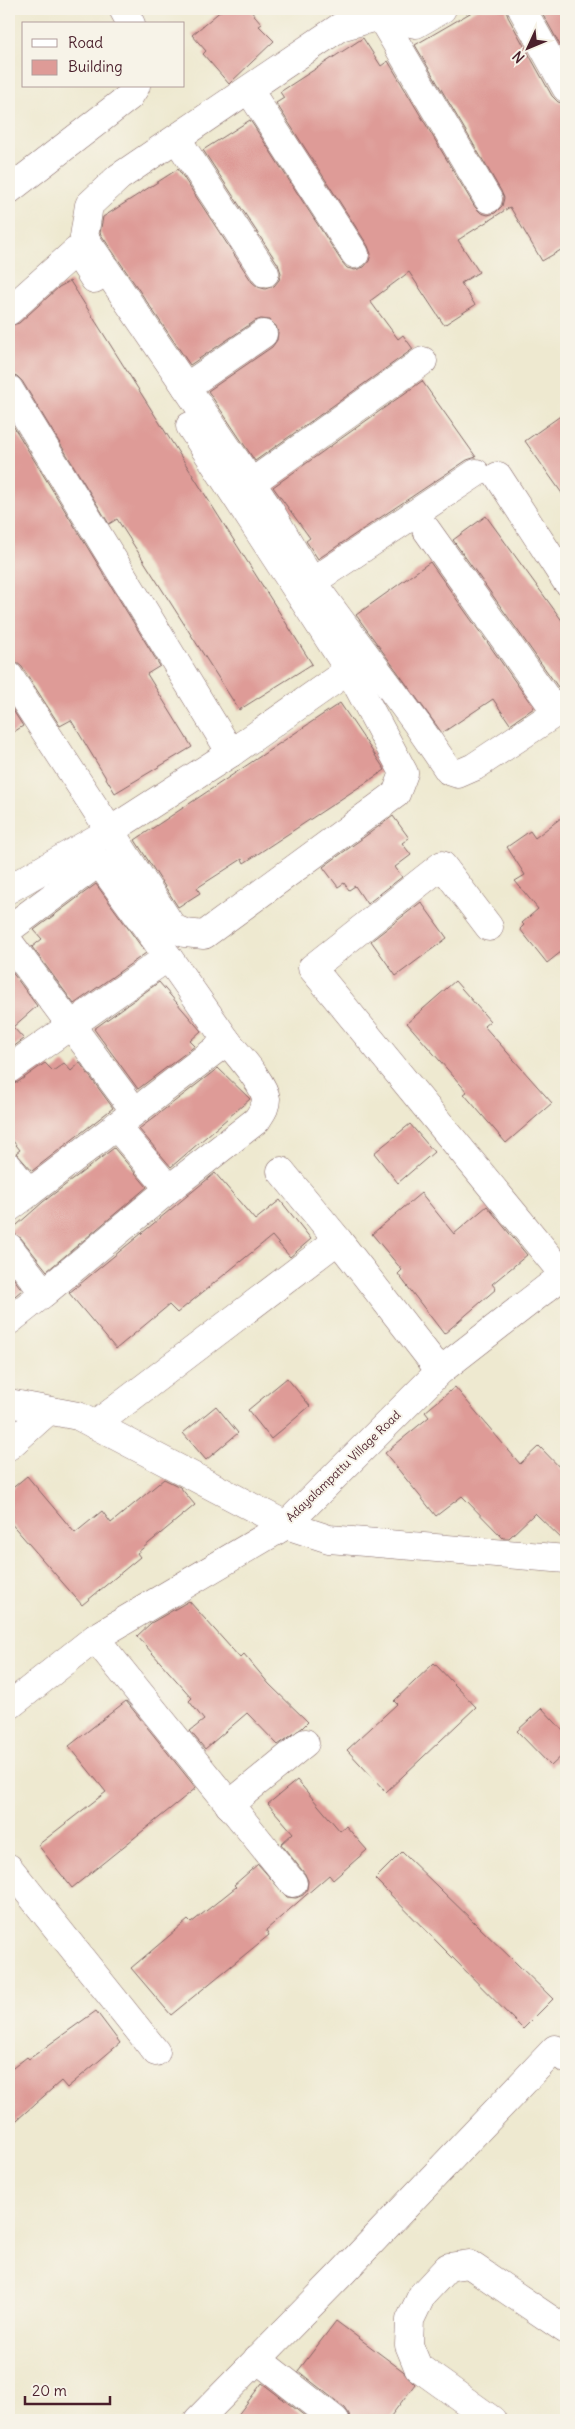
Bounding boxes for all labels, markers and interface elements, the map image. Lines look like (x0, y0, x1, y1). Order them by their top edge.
legend (22, 22, 185, 88)
north arrow (502, 22, 552, 72)
text: Road (68, 33, 103, 52)
text: N (509, 47, 528, 67)
text: Building (68, 57, 123, 76)
street label: Adayalampattu Village Road (283, 1407, 403, 1525)
scale bar (25, 2374, 110, 2406)
text: 20 m (32, 2381, 67, 2400)

